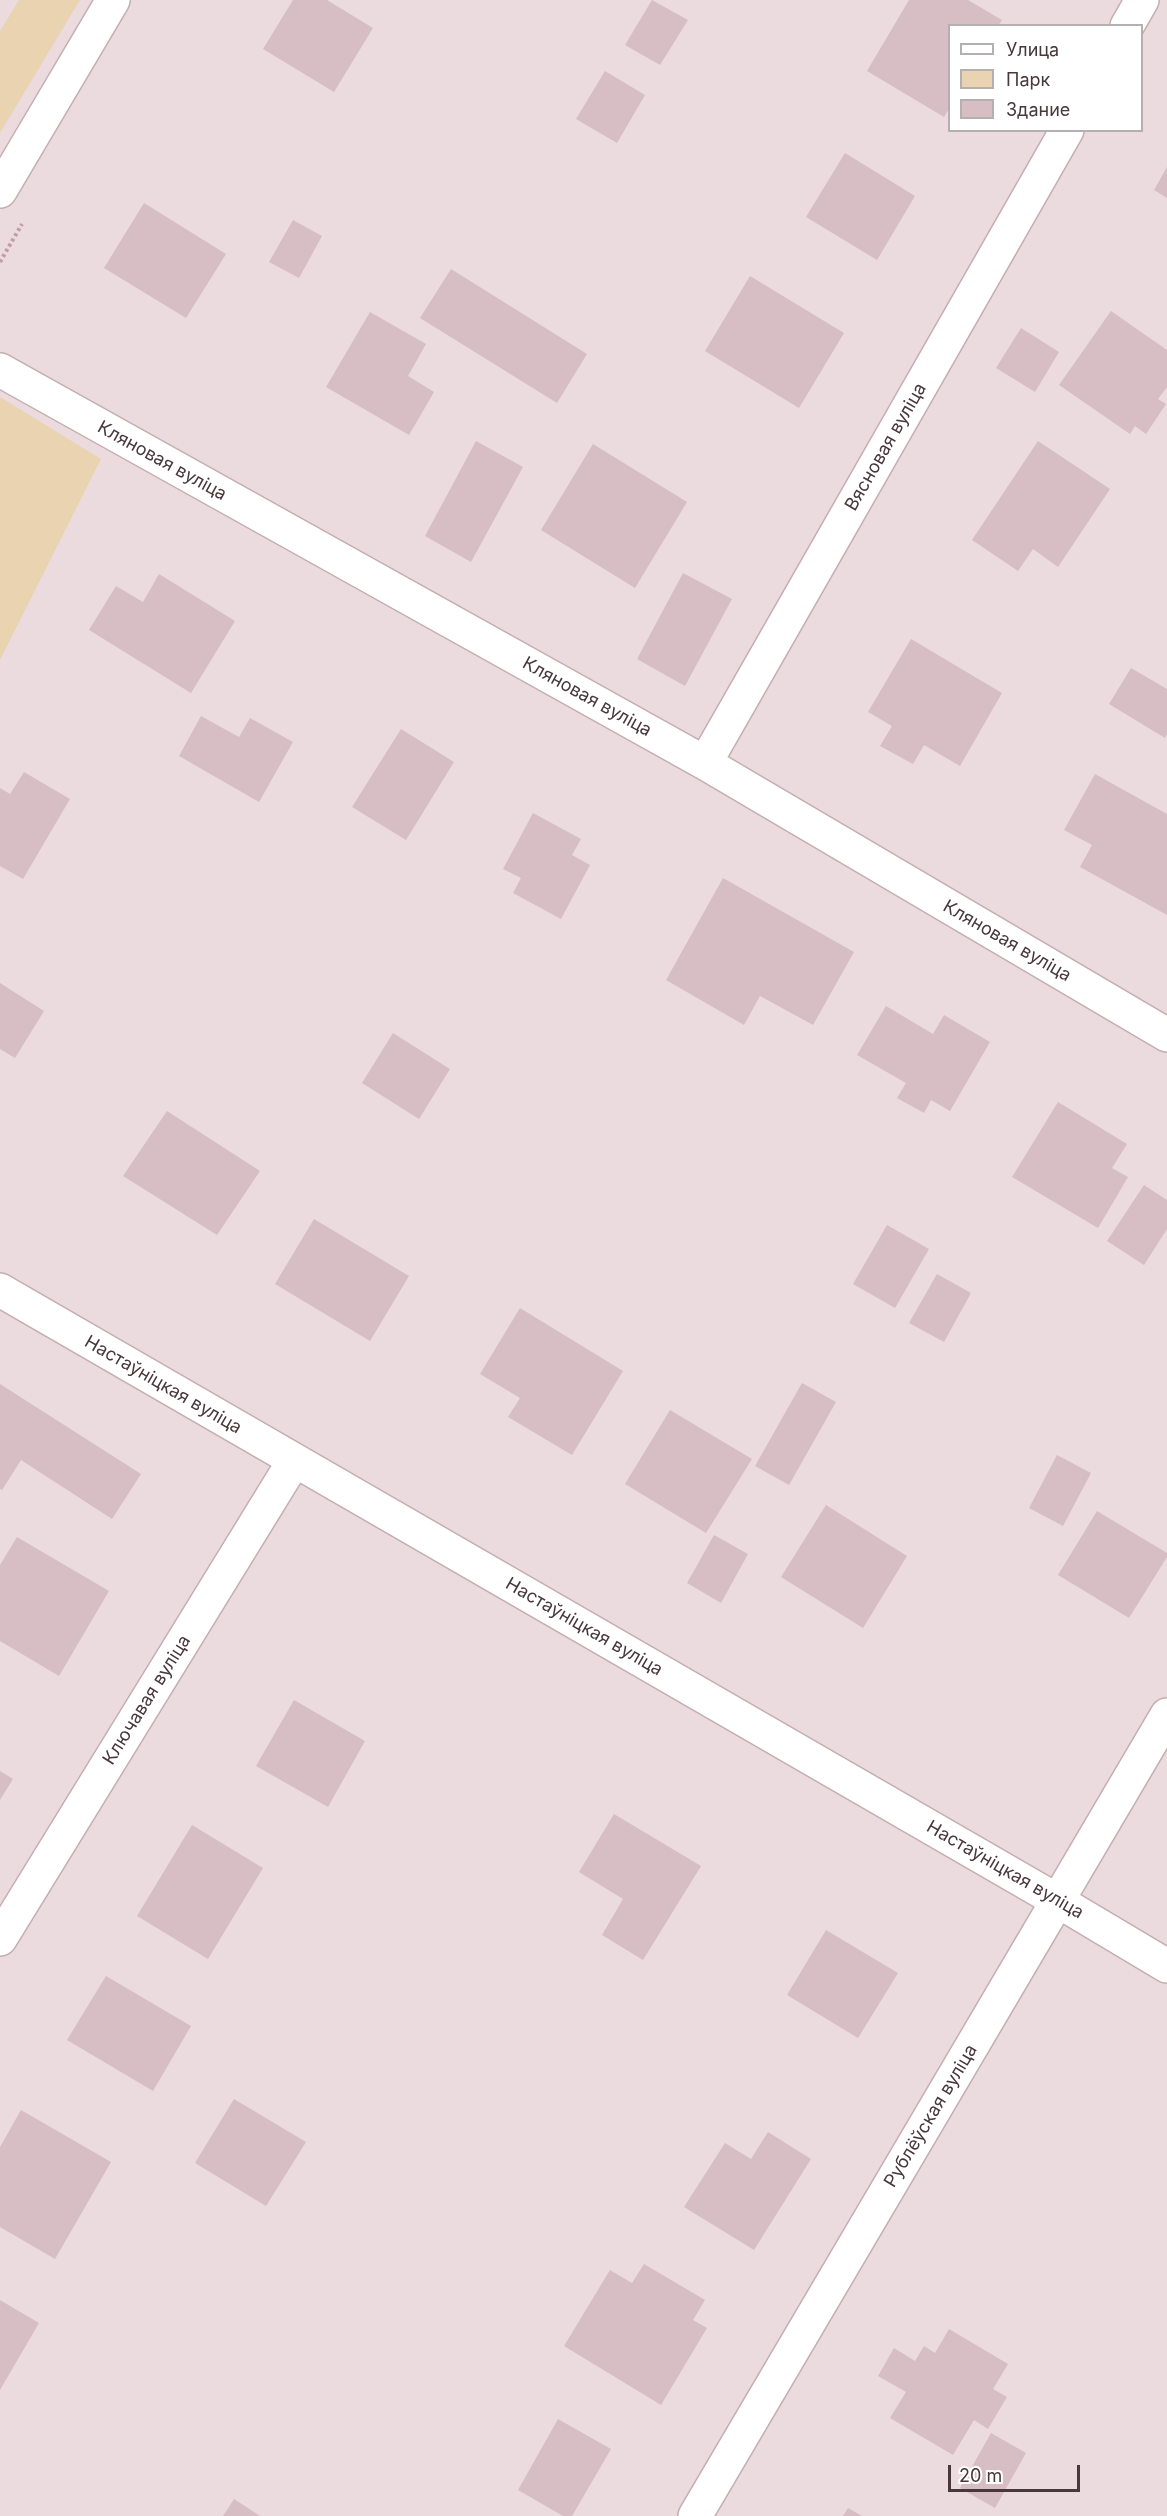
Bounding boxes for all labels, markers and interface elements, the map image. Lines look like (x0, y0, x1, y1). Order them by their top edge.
legend (948, 24, 1143, 132)
text: Улица (1006, 39, 1059, 60)
text: Парк (1006, 69, 1050, 90)
text: Здание (1006, 99, 1070, 120)
street label: Вясновая вуліца (841, 379, 931, 515)
street label: Кляновая вуліца (94, 417, 230, 505)
street label: Кляновая вуліца (519, 653, 655, 741)
street label: Кляновая вуліца (939, 896, 1075, 986)
street label: Настаўніцкая вуліца (81, 1331, 245, 1439)
street label: Настаўніцкая вуліца (502, 1573, 666, 1681)
street label: Ключавая вуліца (98, 1631, 196, 1769)
street label: Настаўніцкая вуліца (923, 1816, 1087, 1924)
street label: Рублёўская вуліца (880, 2041, 982, 2191)
scale bar (951, 2453, 1083, 2491)
text: 20 m (959, 2465, 1002, 2486)

